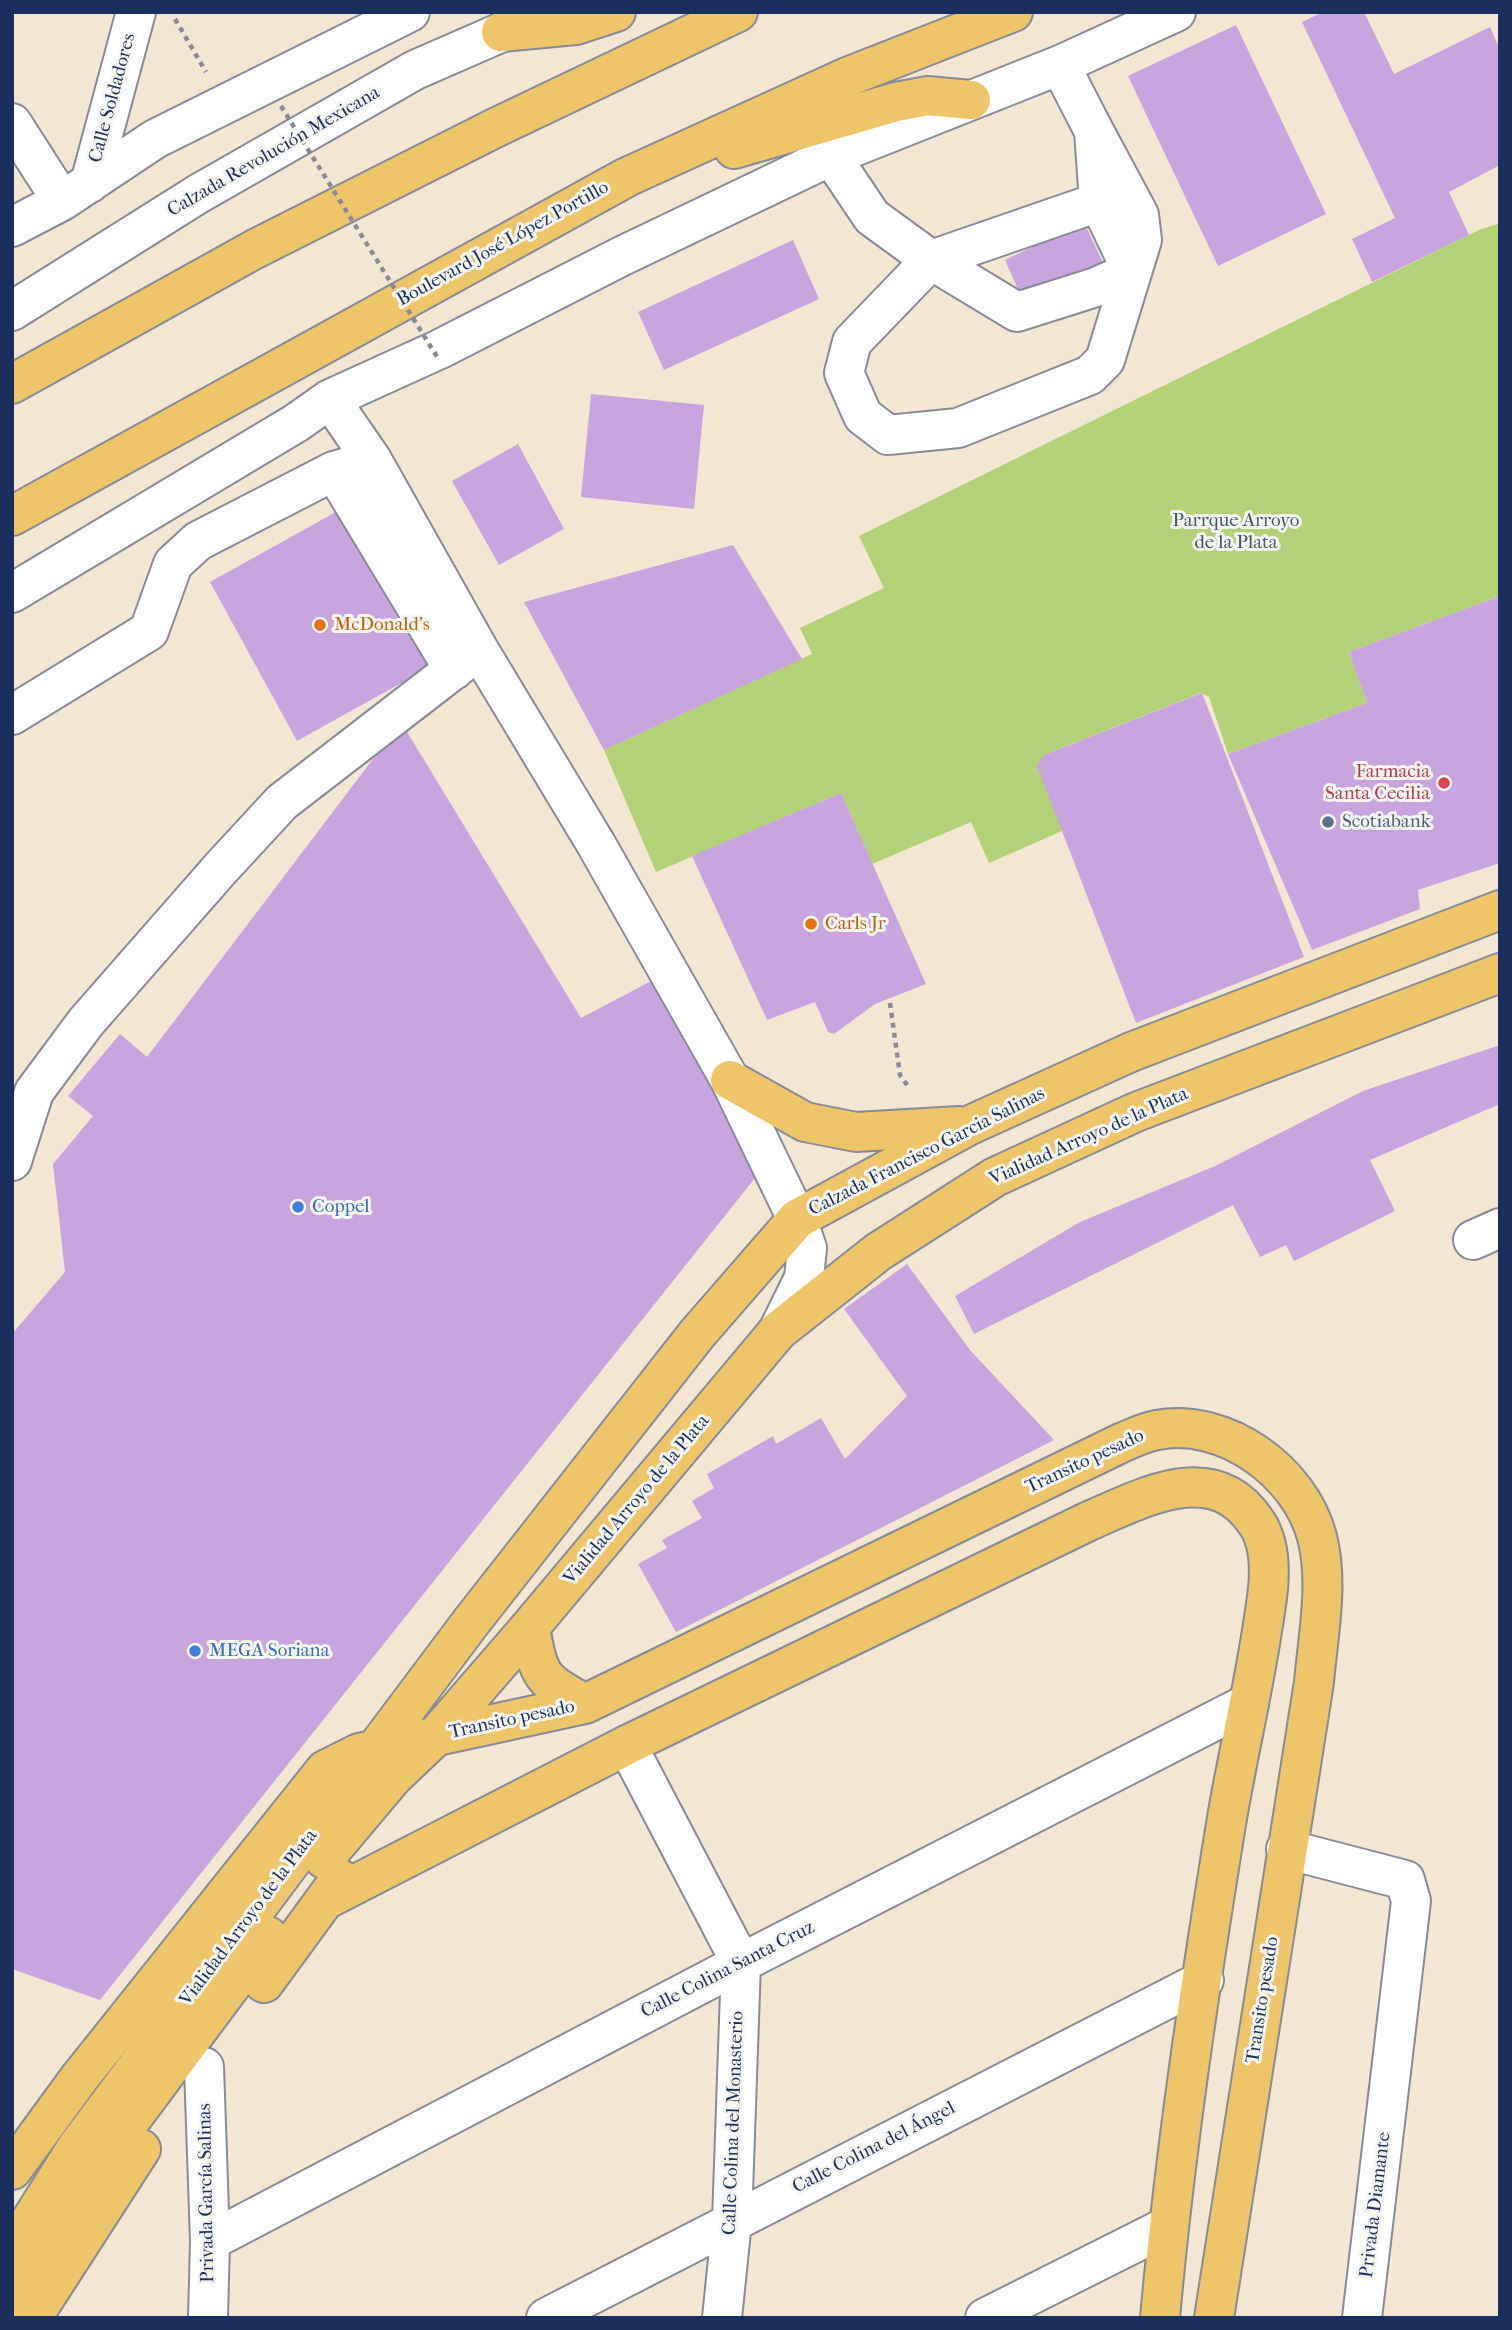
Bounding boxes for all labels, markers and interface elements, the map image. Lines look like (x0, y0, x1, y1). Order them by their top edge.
street label: Calle Soldadores (85, 31, 141, 165)
street label: Calzada Revolución Mexicana (164, 82, 384, 222)
street label: Boulevard José López Portillo (393, 176, 613, 312)
park label: Parrque Arroyo de la Plata (1173, 510, 1299, 554)
place label: McDonald's (334, 614, 430, 636)
marker: McDonald's (312, 617, 328, 633)
place label: Farmacia Santa Cecilia (1325, 761, 1430, 805)
marker: Farmacia Santa Cecilia (1436, 775, 1452, 791)
place label: Scotiabank (1342, 811, 1430, 833)
marker: Scotiabank (1320, 814, 1336, 830)
place label: Carls Jr (825, 913, 886, 935)
marker: Carls Jr (803, 916, 819, 932)
street label: Calzada Francisco Garcia Salinas (805, 1082, 1049, 1222)
street label: Vialidad Arroyo de la Plata (986, 1083, 1192, 1191)
place label: Coppel (312, 1196, 370, 1218)
marker: Coppel (290, 1199, 306, 1215)
street label: Vialidad Arroyo de la Plata (559, 1410, 715, 1590)
street label: Transito pesado (1022, 1425, 1148, 1499)
place label: MEGA Soriana (209, 1640, 329, 1662)
marker: MEGA Soriana (187, 1643, 203, 1659)
street label: Transito pesado (447, 1696, 577, 1744)
street label: Vialidad Arroyo de la Plata (175, 1825, 323, 2011)
street label: Calle Colina Santa Cruz (637, 1916, 819, 2024)
street label: Transito pesado (1242, 1935, 1284, 2065)
street label: Calle Colina del Monasterio (719, 2011, 749, 2235)
street label: Calle Colina del Ángel (789, 2097, 959, 2199)
street label: Privada García Salinas (194, 2103, 220, 2283)
street label: Privada Diamante (1356, 2131, 1396, 2279)

